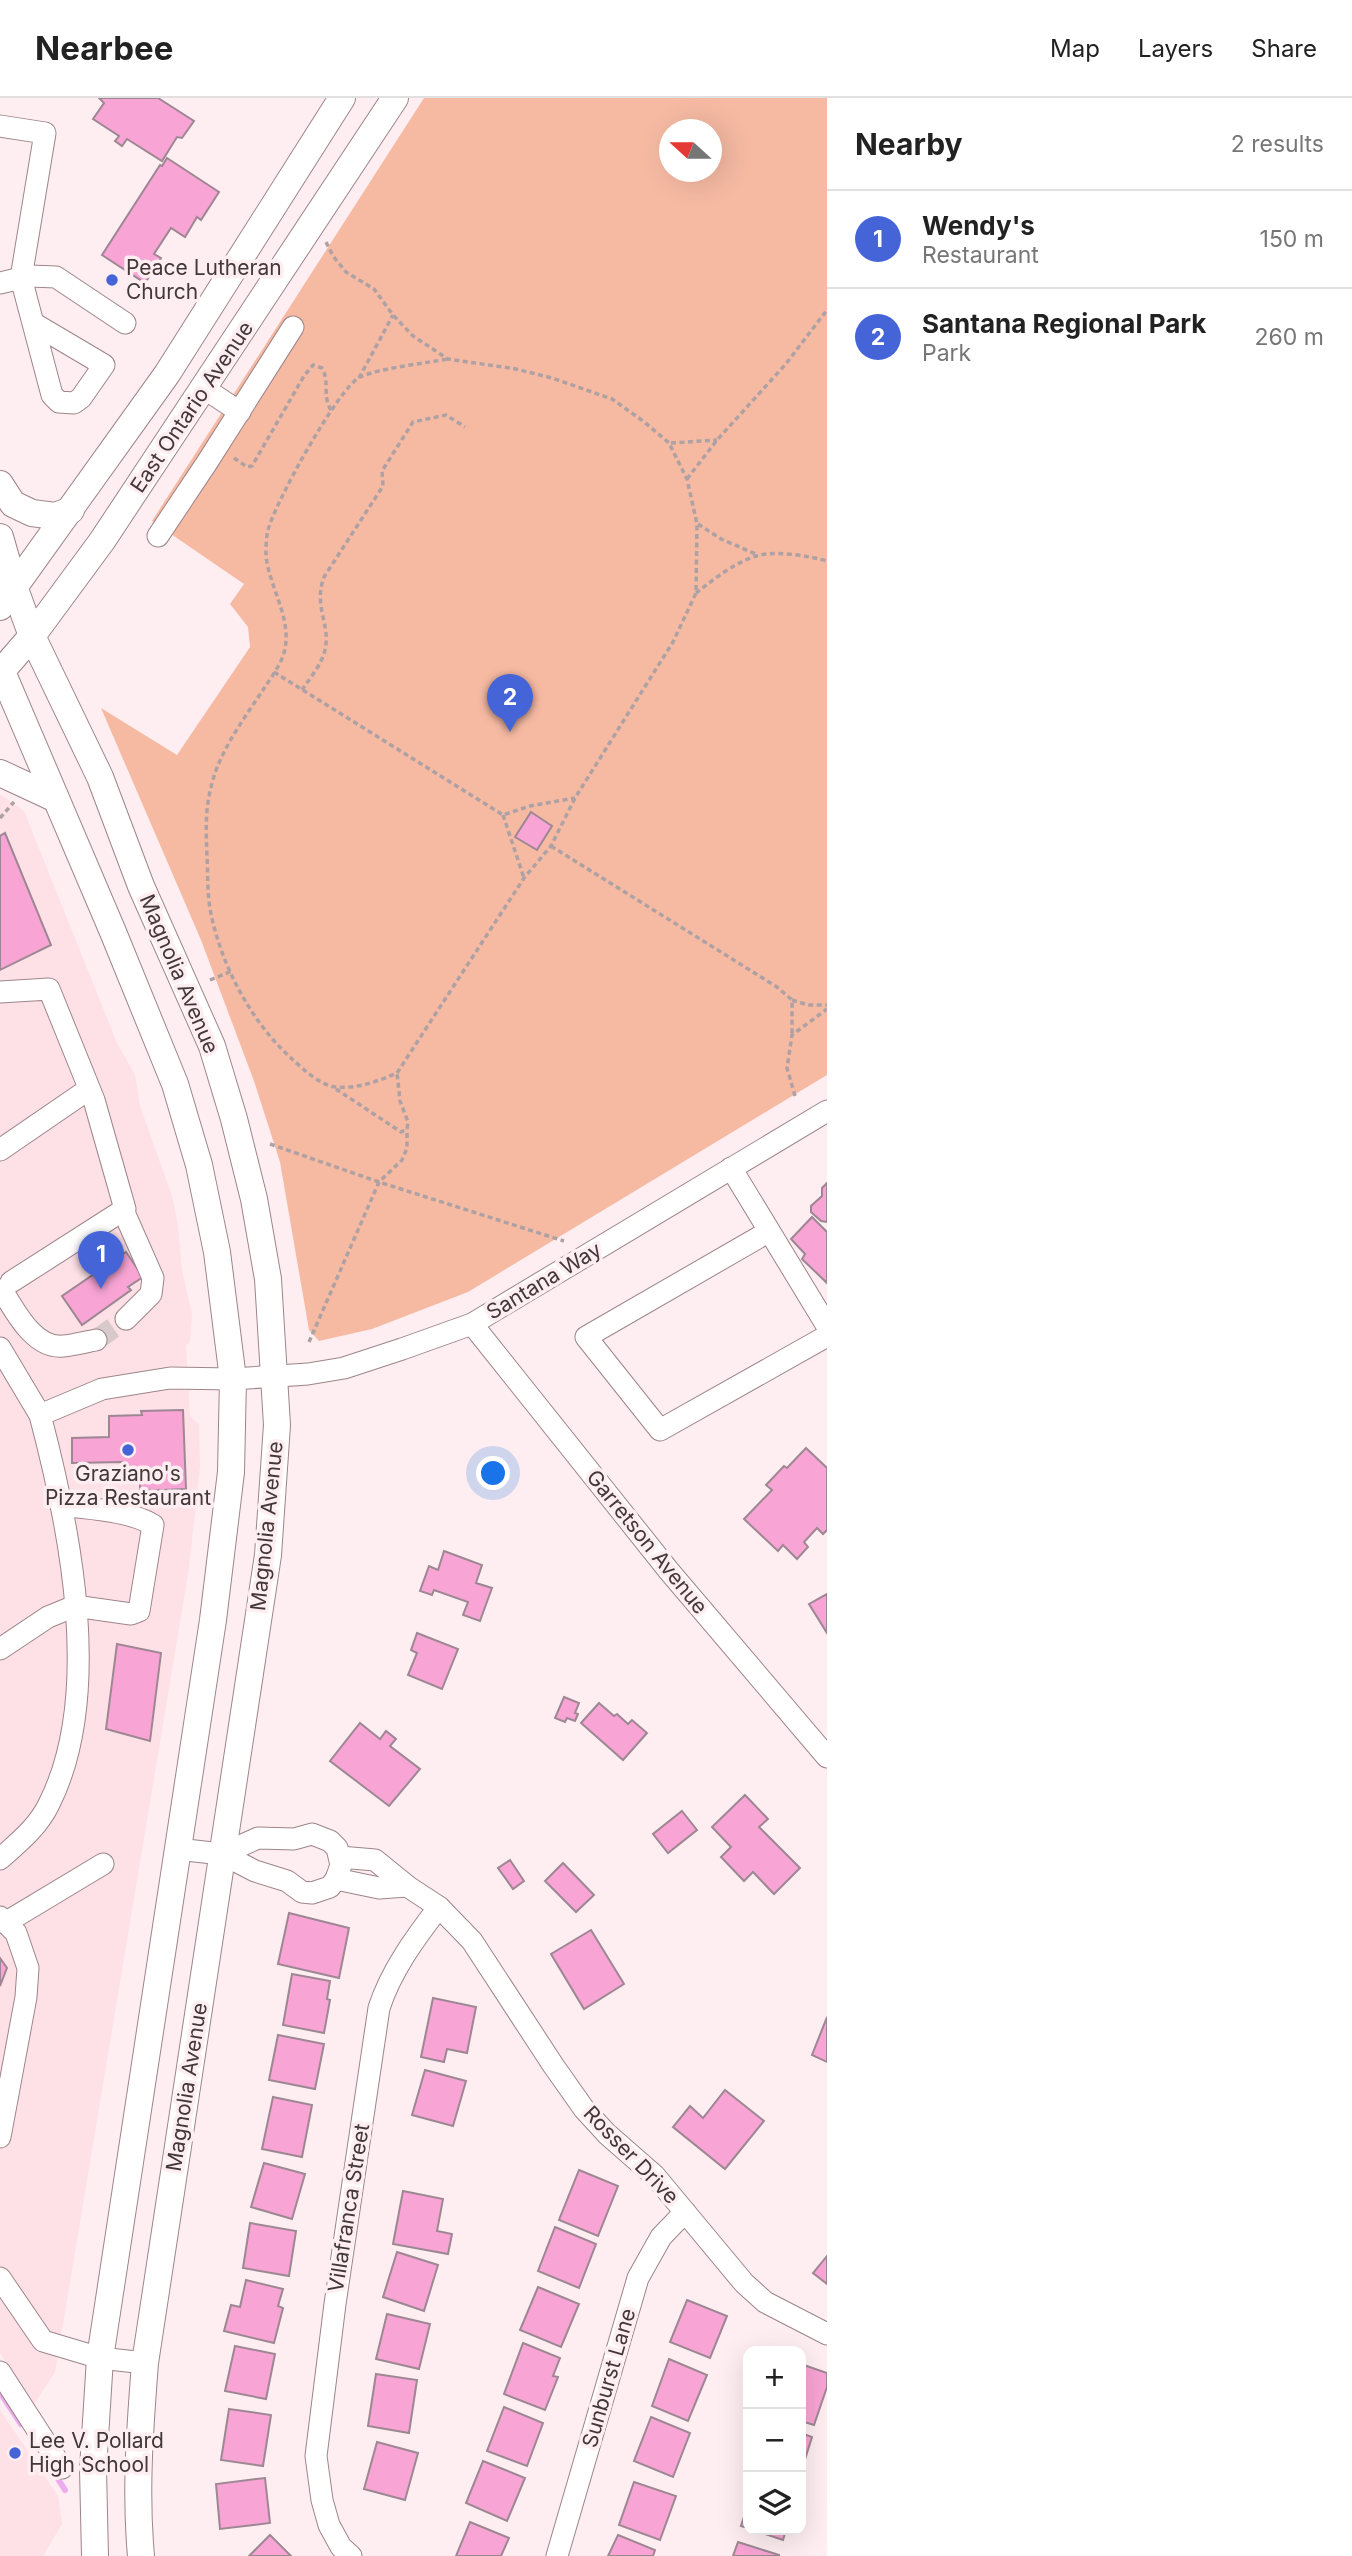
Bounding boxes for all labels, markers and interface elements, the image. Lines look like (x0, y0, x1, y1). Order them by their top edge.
text: Nearbee (35, 28, 173, 68)
text: Map (1050, 34, 1100, 63)
text: Layers (1138, 34, 1213, 63)
text: Share (1251, 34, 1317, 63)
north arrow (659, 119, 722, 182)
text: Nearby (855, 126, 963, 162)
text: 2 results (1231, 130, 1324, 158)
text: Wendy's (922, 210, 1035, 241)
text: 1 (873, 225, 883, 253)
text: 150 m (1260, 225, 1324, 253)
text: Restaurant (922, 241, 1039, 269)
place label: Peace Lutheran Church (126, 255, 282, 304)
marker: Peace Lutheran Church (104, 272, 120, 288)
text: Santana Regional Park (922, 308, 1206, 339)
street label: East Ontario Avenue (125, 316, 258, 497)
text: 2 (871, 323, 885, 351)
text: 260 m (1255, 323, 1324, 351)
text: Park (922, 339, 971, 367)
pin: 2 (487, 674, 533, 732)
street label: Magnolia Avenue (135, 891, 224, 1057)
pin: 1 (78, 1231, 124, 1289)
street label: Santana Way (482, 1236, 606, 1325)
street label: Magnolia Avenue (245, 1440, 288, 1612)
marker: Graziano's Pizza Restaurant (120, 1442, 136, 1458)
your location (476, 1456, 510, 1490)
place label: Graziano's Pizza Restaurant (45, 1461, 211, 1510)
street label: Garretson Avenue (582, 1465, 713, 1619)
street label: Magnolia Avenue (161, 2001, 212, 2173)
street label: Rosser Drive (579, 2101, 684, 2209)
street label: Villafranca Street (323, 2122, 374, 2294)
street label: Sunburst Lane (577, 2305, 640, 2450)
map controls (743, 2346, 806, 2535)
button: + (743, 2346, 806, 2409)
button: − (743, 2409, 806, 2472)
place label: Lee V. Pollard High School (29, 2428, 164, 2477)
marker: Lee V. Pollard High School (7, 2445, 23, 2461)
button: layers (743, 2472, 806, 2535)

